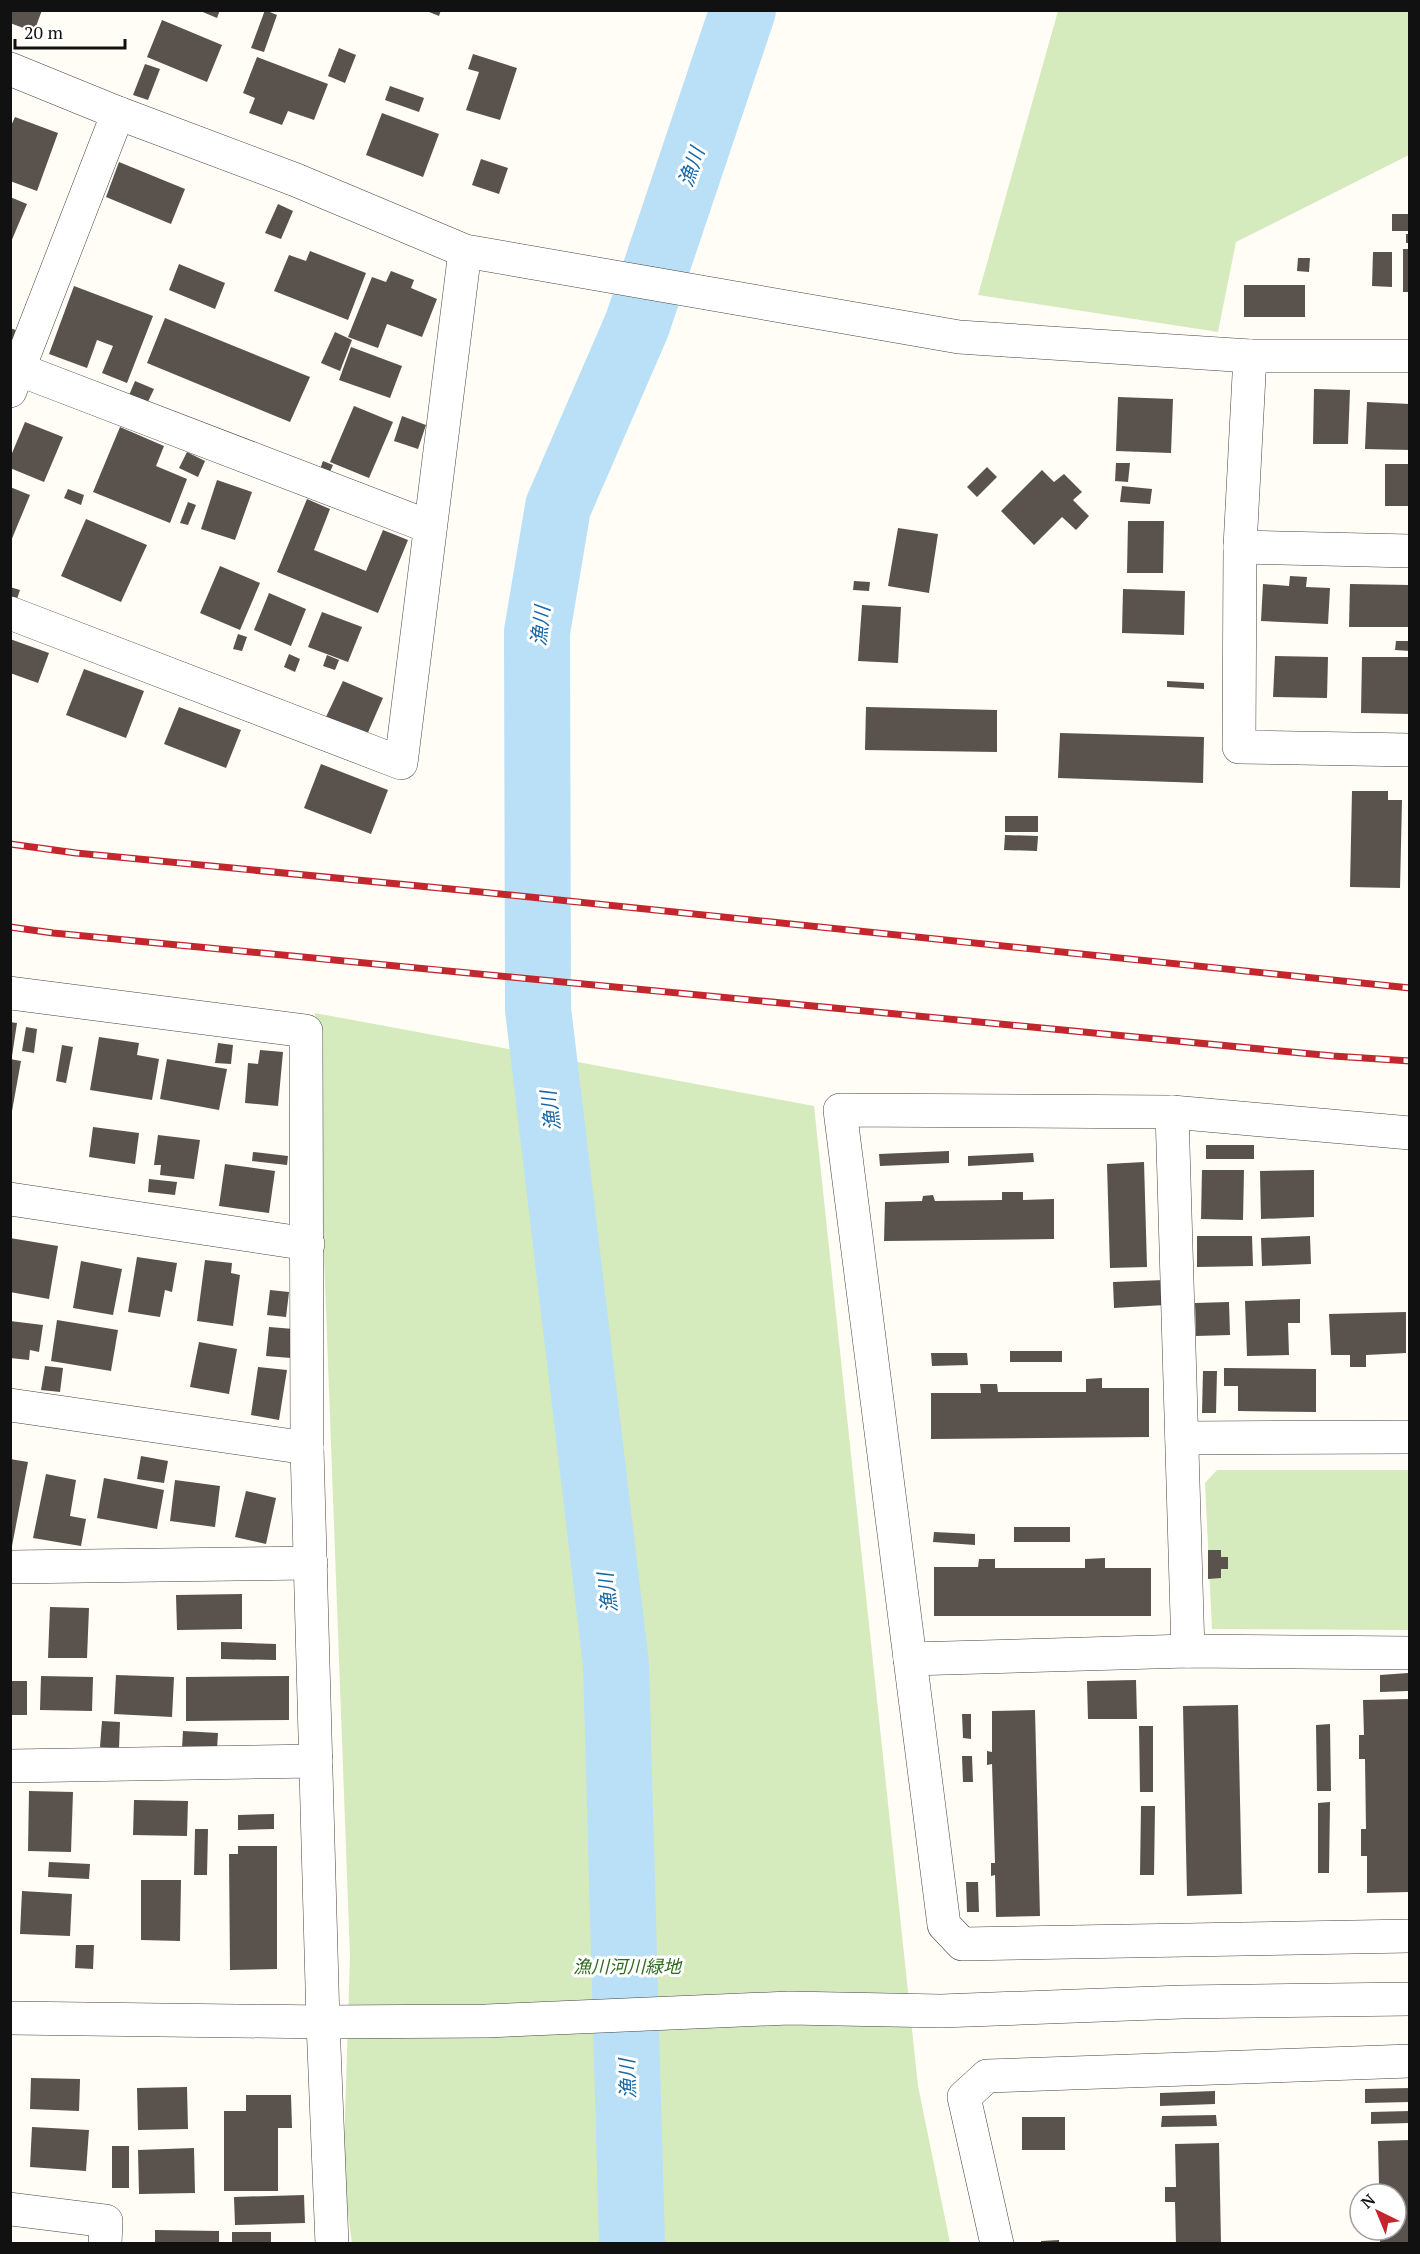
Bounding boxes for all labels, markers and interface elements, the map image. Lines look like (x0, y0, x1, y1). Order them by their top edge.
scale bar (15, 12, 124, 50)
text: 20 m (24, 20, 64, 44)
water label: 漁川 (672, 142, 711, 190)
water label: 漁川 (524, 603, 556, 647)
water label: 漁川 (534, 1088, 566, 1132)
water label: 漁川 (591, 1570, 623, 1614)
park label: 漁川河川緑地 (573, 1954, 683, 1978)
water label: 漁川 (613, 2057, 641, 2099)
north arrow (1348, 2182, 1408, 2242)
text: N (1356, 2189, 1380, 2213)

